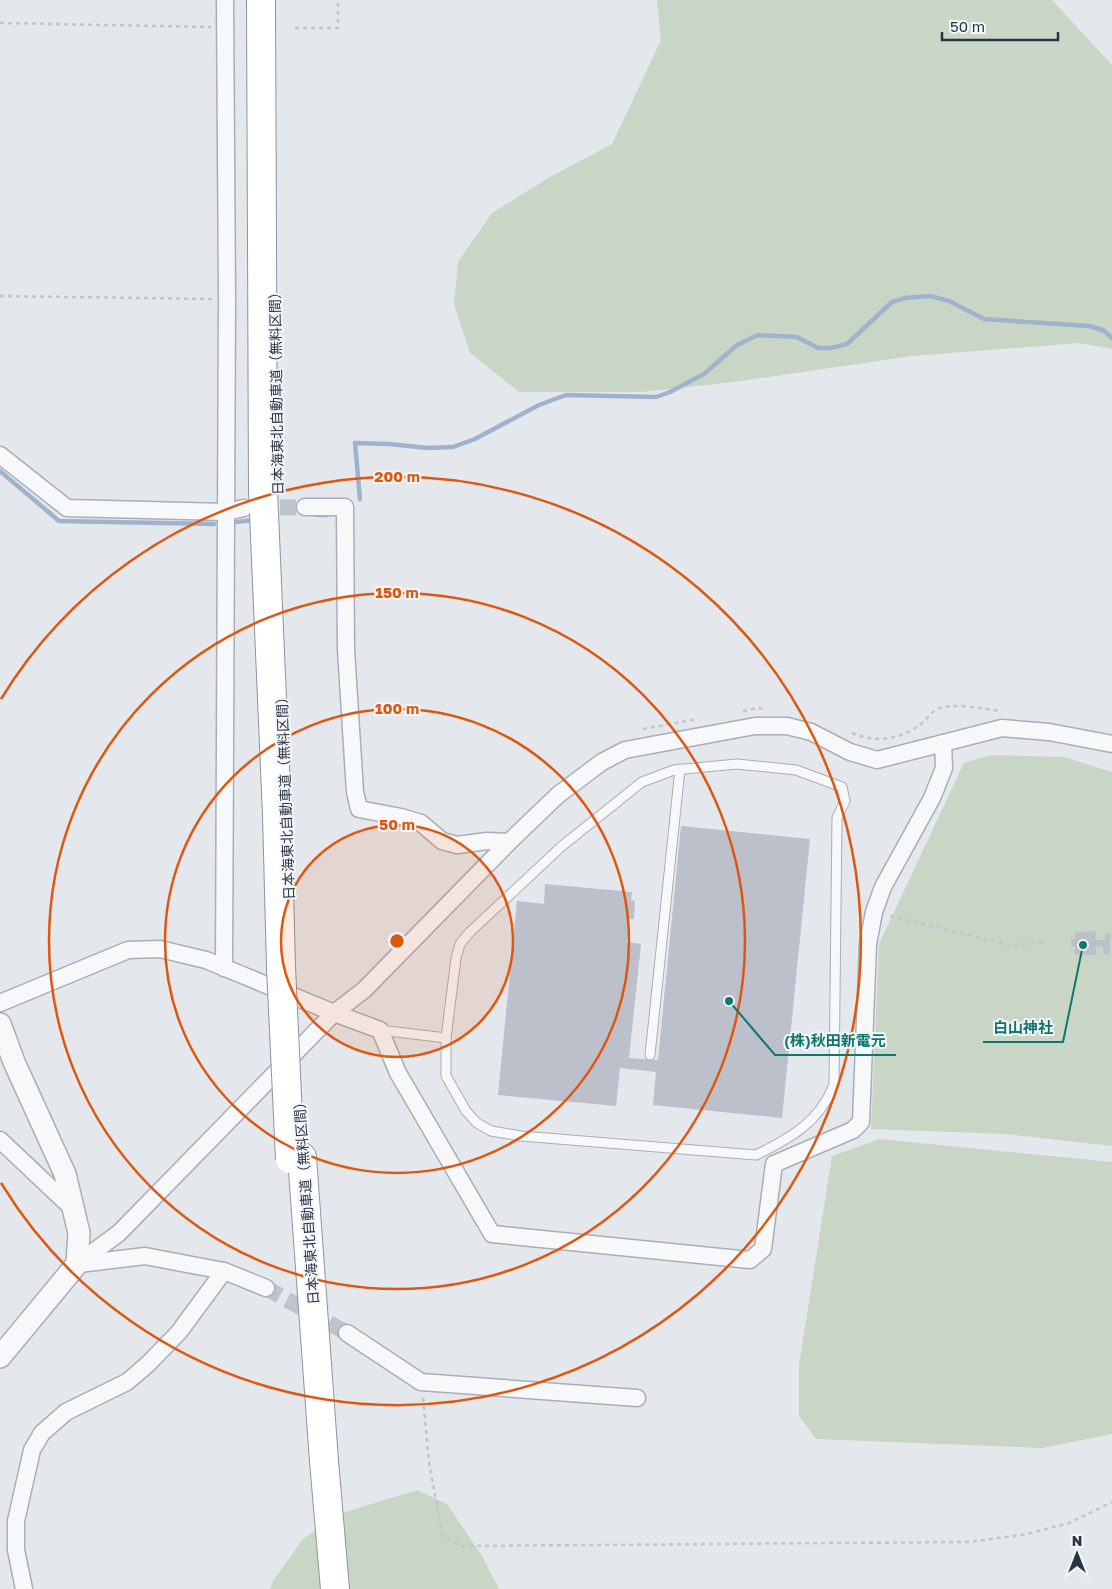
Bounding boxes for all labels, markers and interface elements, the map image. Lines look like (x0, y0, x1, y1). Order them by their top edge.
scale bar (942, 10, 1058, 42)
text: 50 m (950, 17, 985, 35)
street label: 日本海東北自動車道（無料区間） (266, 285, 286, 495)
text: 200 m (374, 467, 420, 485)
text: 150 m (375, 583, 419, 601)
street label: 日本海東北自動車道（無料区間） (273, 690, 297, 900)
text: 100 m (375, 699, 419, 717)
text: 50 m (379, 815, 415, 833)
centre of rings (388, 932, 406, 950)
callout: 白山神社 (983, 1012, 1063, 1042)
text: 白山神社 (993, 1018, 1053, 1036)
callout: (株)秋田新電元 (775, 1025, 896, 1055)
text: (株)秋田新電元 (784, 1031, 886, 1049)
street label: 日本海東北自動車道（無料区間） (290, 1095, 322, 1305)
north arrow (1052, 1529, 1102, 1579)
text: N (1072, 1532, 1082, 1549)

